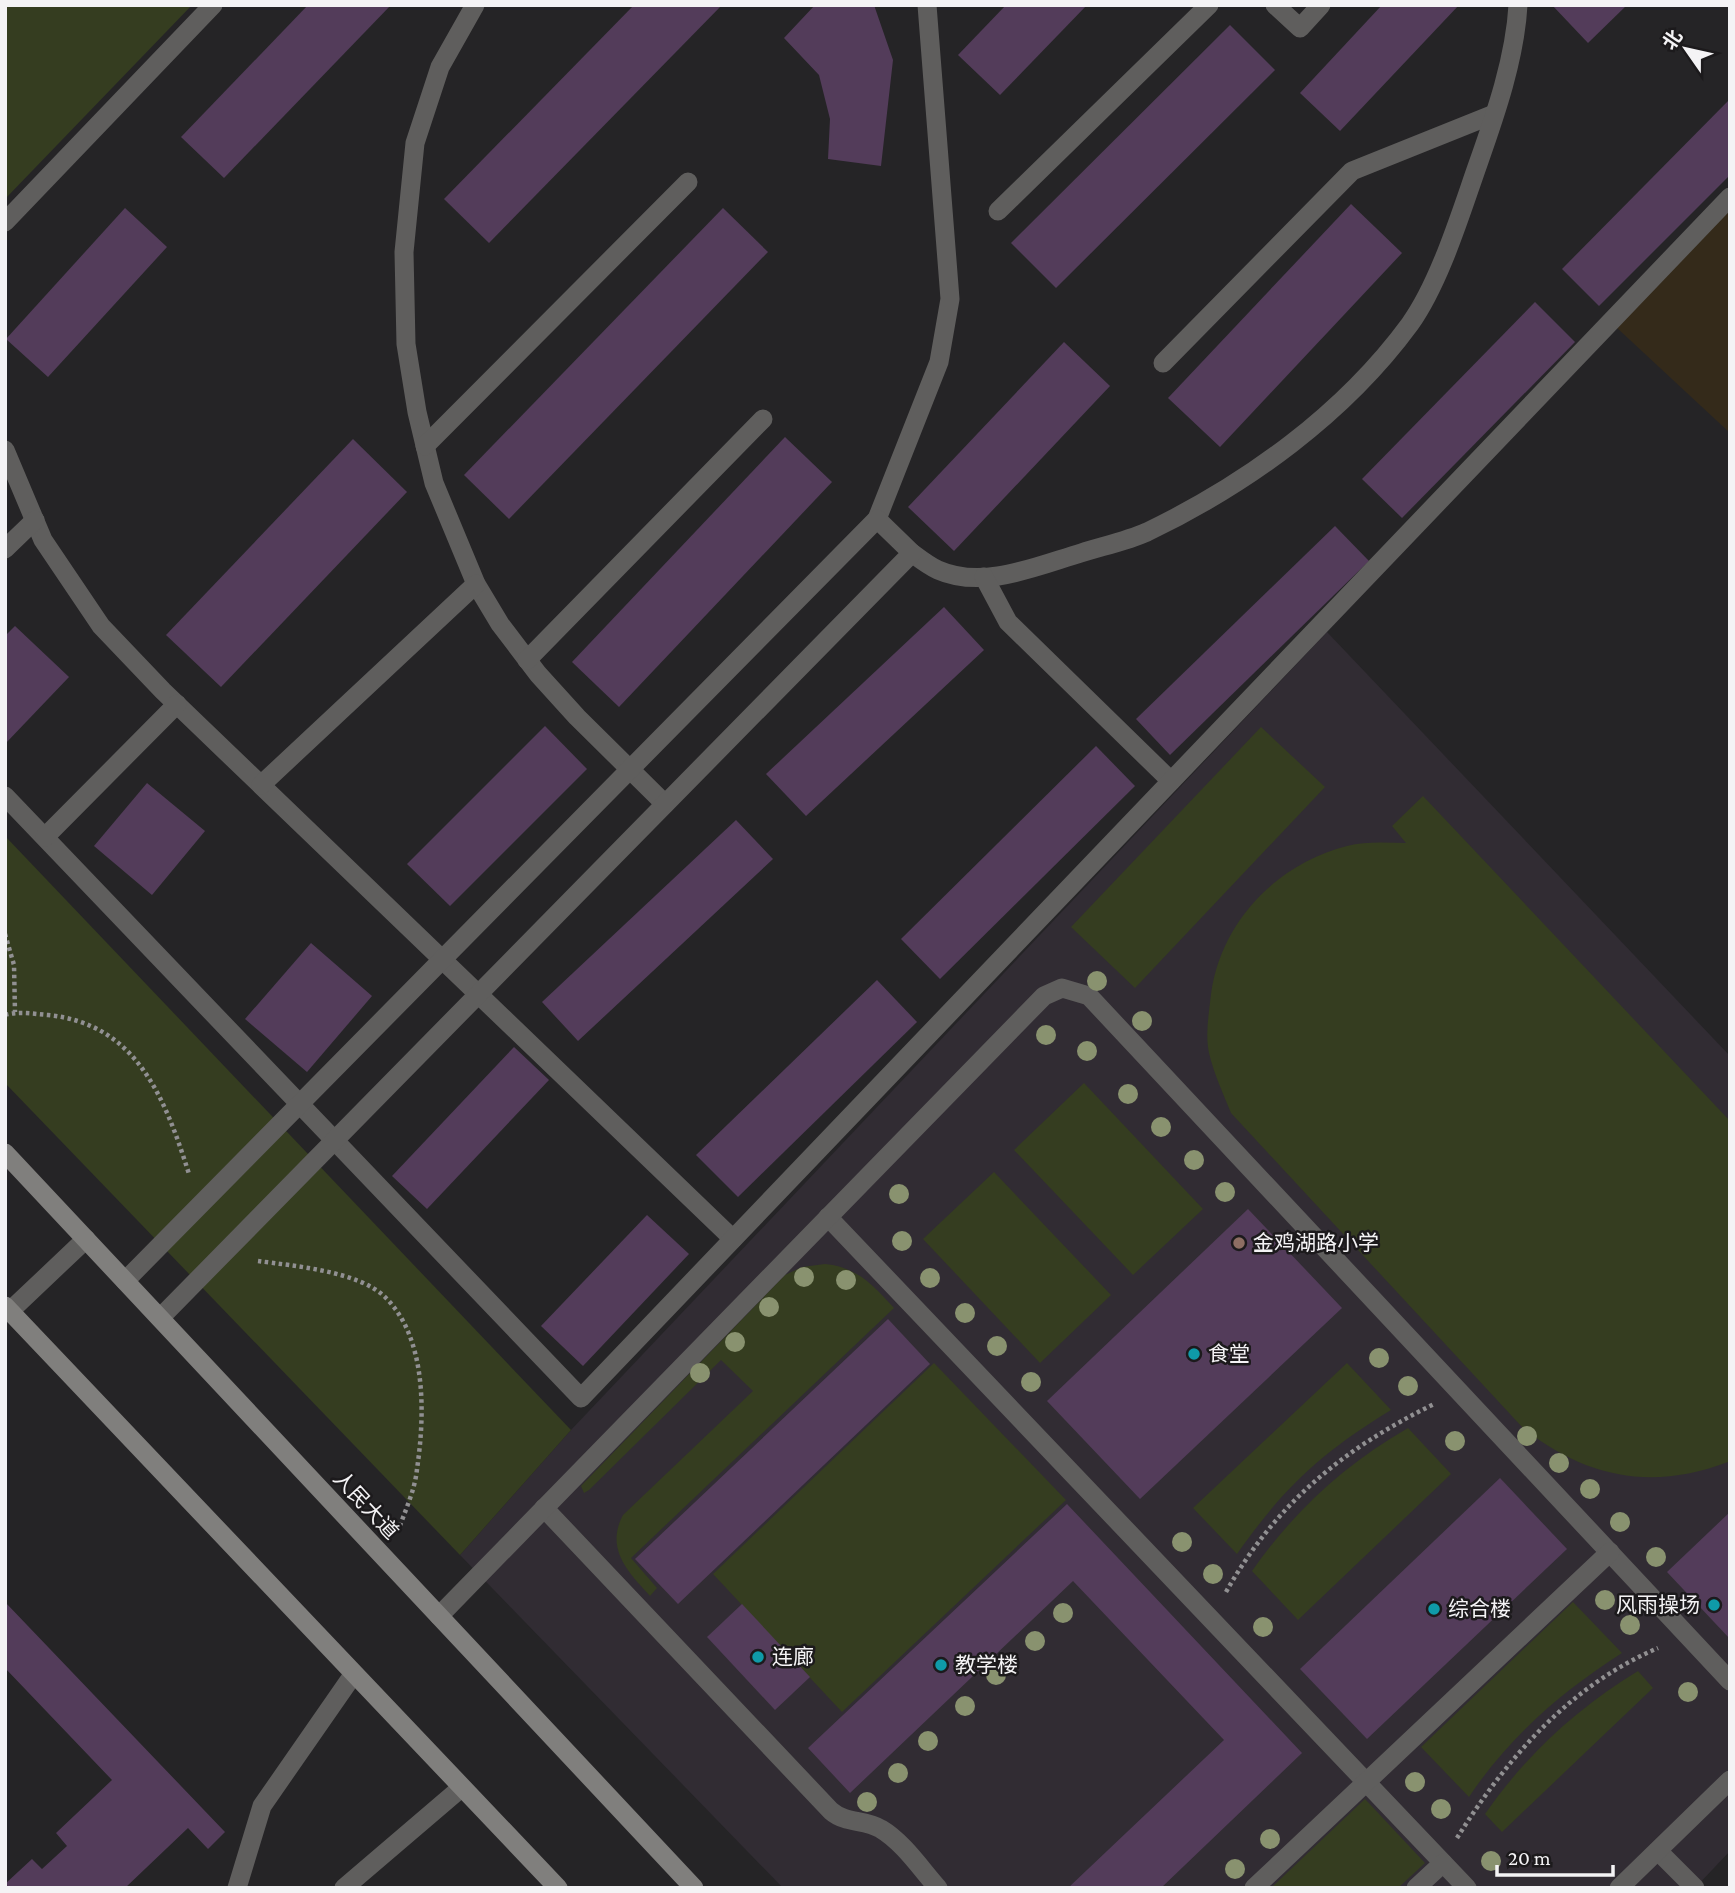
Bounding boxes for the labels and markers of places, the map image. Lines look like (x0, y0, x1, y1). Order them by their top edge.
place label: 金鸡湖路小学 (1253, 1231, 1379, 1255)
marker: 金鸡湖路小学 (1231, 1235, 1247, 1251)
place label: 食堂 (1208, 1342, 1250, 1366)
marker: 食堂 (1186, 1346, 1202, 1362)
place label: 风雨操场 (1616, 1593, 1700, 1617)
place label: 综合楼 (1448, 1597, 1511, 1621)
marker: 风雨操场 (1706, 1597, 1722, 1613)
marker: 综合楼 (1426, 1601, 1442, 1617)
place label: 连廊 (772, 1645, 814, 1669)
marker: 连廊 (750, 1649, 766, 1665)
place label: 教学楼 (955, 1653, 1018, 1677)
marker: 教学楼 (933, 1657, 949, 1673)

